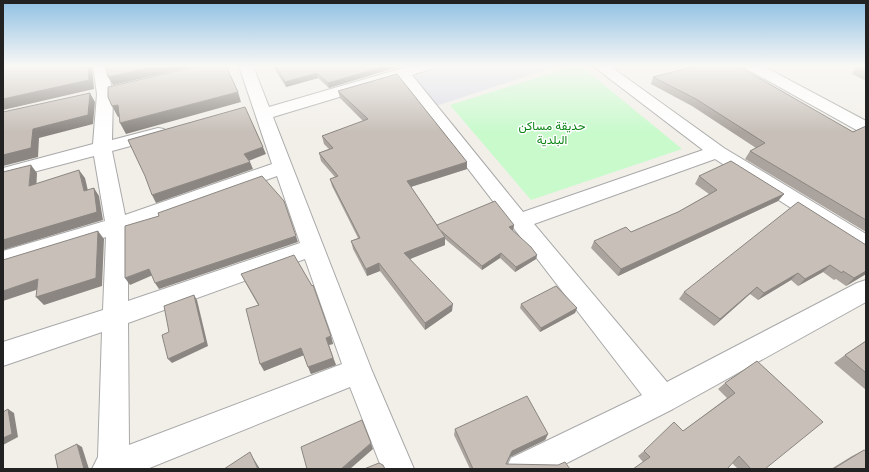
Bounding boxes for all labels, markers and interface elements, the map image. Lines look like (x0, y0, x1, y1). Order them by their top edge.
park label: حديقة مساكن البلدية (518, 118, 586, 147)

